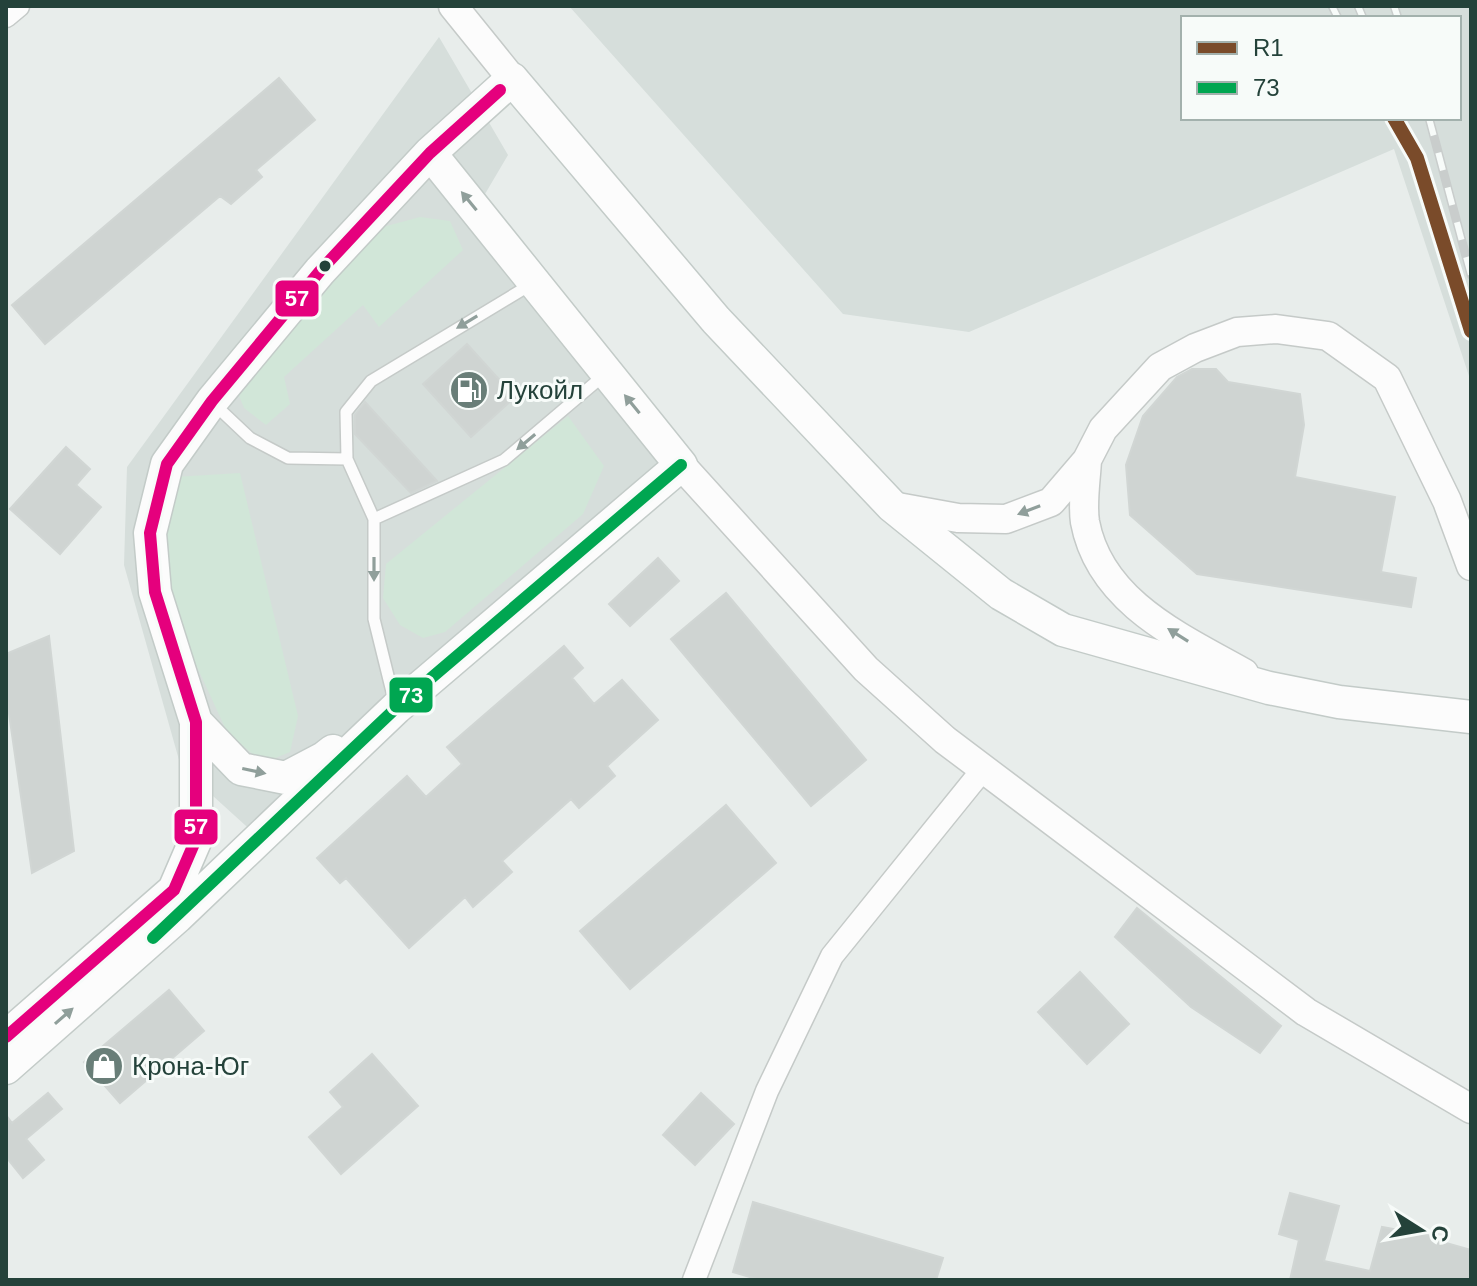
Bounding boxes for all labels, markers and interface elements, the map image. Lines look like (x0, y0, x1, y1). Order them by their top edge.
legend (1181, 16, 1461, 120)
text: R1 (1253, 34, 1284, 61)
text: 73 (1253, 74, 1280, 101)
one-way arrow (461, 191, 478, 211)
unlabelled marker (317, 258, 333, 274)
line badge: 57 (274, 279, 320, 318)
text: 57 (285, 286, 309, 311)
one-way arrow (456, 315, 478, 329)
fuel station icon: Лукойл (448, 369, 490, 411)
place label: Лукойл (497, 375, 583, 405)
one-way arrow (624, 394, 641, 414)
one-way arrow (517, 432, 536, 450)
one-way arrow (1017, 504, 1041, 517)
one-way arrow (368, 557, 380, 582)
one-way arrow (1167, 628, 1189, 642)
line badge: 73 (388, 676, 434, 714)
text: 73 (399, 683, 423, 708)
one-way arrow (242, 766, 267, 778)
line badge: 57 (173, 808, 219, 846)
text: 57 (184, 814, 208, 839)
one-way arrow (55, 1008, 74, 1026)
shop icon: Крона-Юг (83, 1045, 125, 1087)
place label: Крона-Юг (132, 1051, 249, 1081)
north arrow (1381, 1190, 1461, 1270)
text: С (1426, 1224, 1454, 1244)

